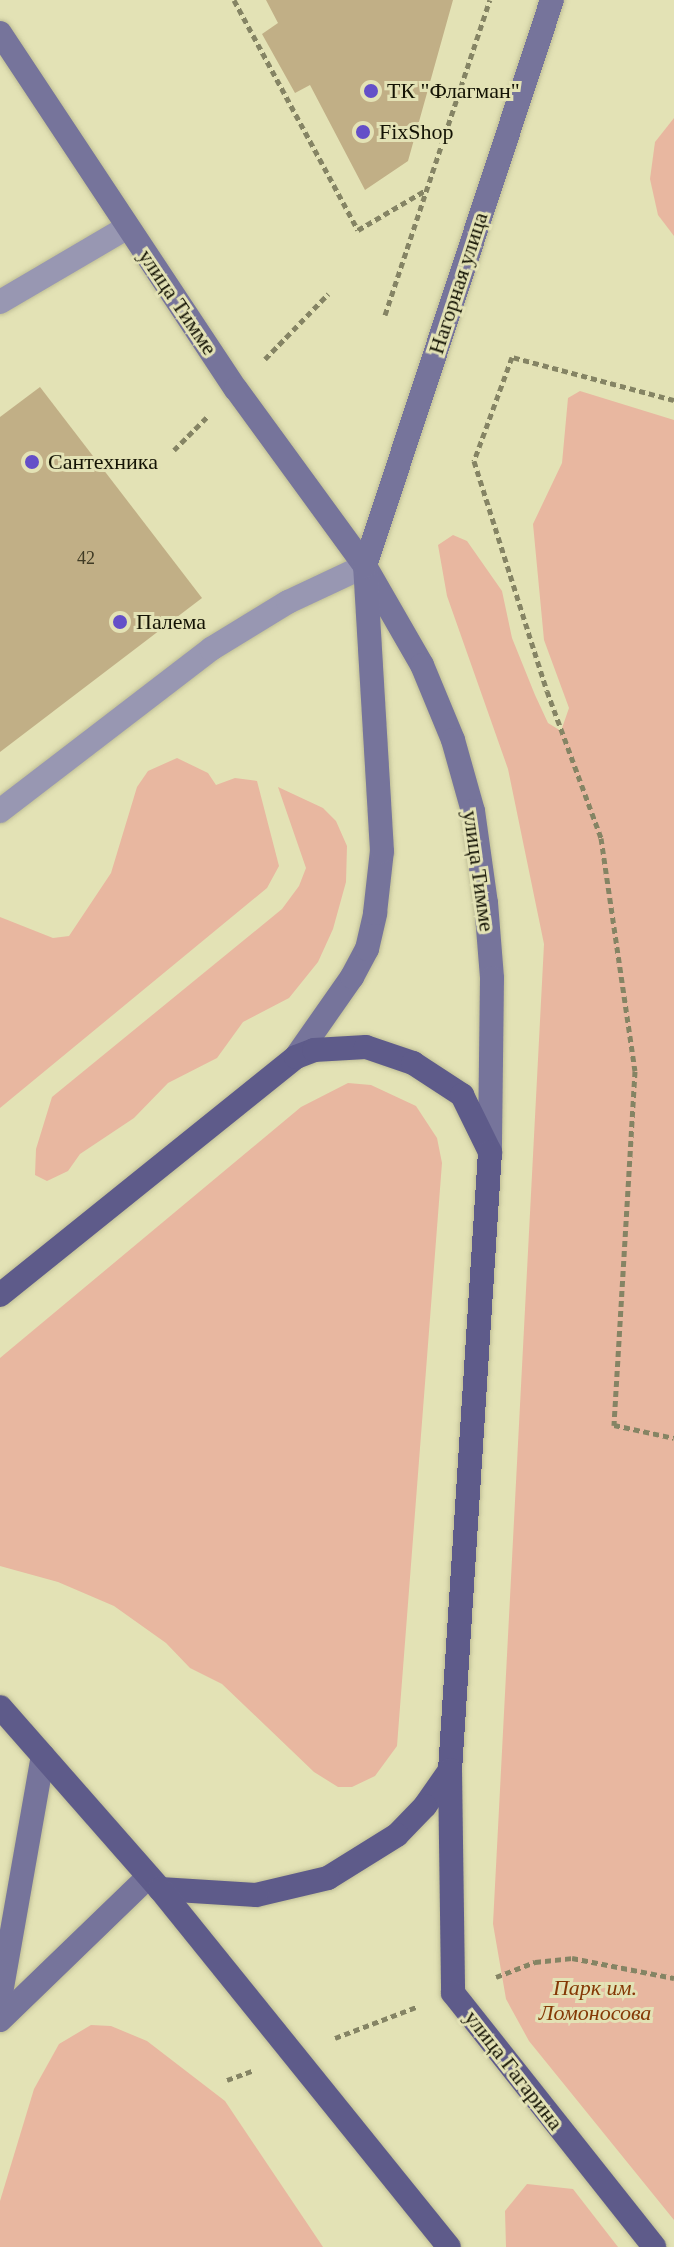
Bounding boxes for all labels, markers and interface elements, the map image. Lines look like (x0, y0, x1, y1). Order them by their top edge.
place label: ТК "Флагман" (387, 78, 520, 104)
marker: ТК "Флагман" (362, 82, 380, 100)
place label: FixShop (379, 119, 454, 145)
marker: FixShop (354, 123, 372, 141)
street label: Нагорная улица (423, 209, 493, 357)
street label: улица Тимме (133, 244, 223, 360)
place label: Сантехника (48, 449, 158, 475)
marker: Сантехника (23, 453, 41, 471)
house number: 42 (77, 547, 95, 569)
place label: Палема (136, 609, 206, 635)
marker: Палема (111, 613, 129, 631)
street label: улица Тимме (457, 809, 501, 933)
park label: Парк им. Ломоносова (539, 1974, 651, 2026)
street label: улица Гагарина (459, 2005, 569, 2135)

